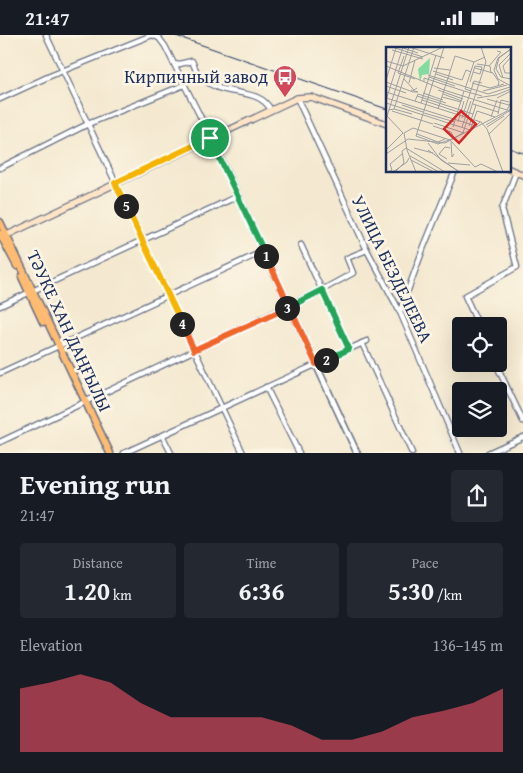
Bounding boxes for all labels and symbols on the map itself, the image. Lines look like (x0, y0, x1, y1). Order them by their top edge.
inset map (386, 47, 510, 173)
place label: Кирпичный завод (124, 63, 268, 90)
bus stop icon: Кирпичный завод (272, 64, 298, 98)
pin (189, 117, 231, 159)
street label: УЛИЦА БЕЗДЕЛЕЕВА (345, 191, 440, 347)
pin: 5 (114, 193, 138, 219)
pin: 1 (254, 243, 278, 269)
street label: ТӘУКЕ ХАН ДАҢҒЫЛЫ (20, 245, 119, 416)
pin: 3 (274, 295, 300, 321)
pin: 4 (170, 311, 194, 337)
pin: 2 (314, 347, 338, 373)

